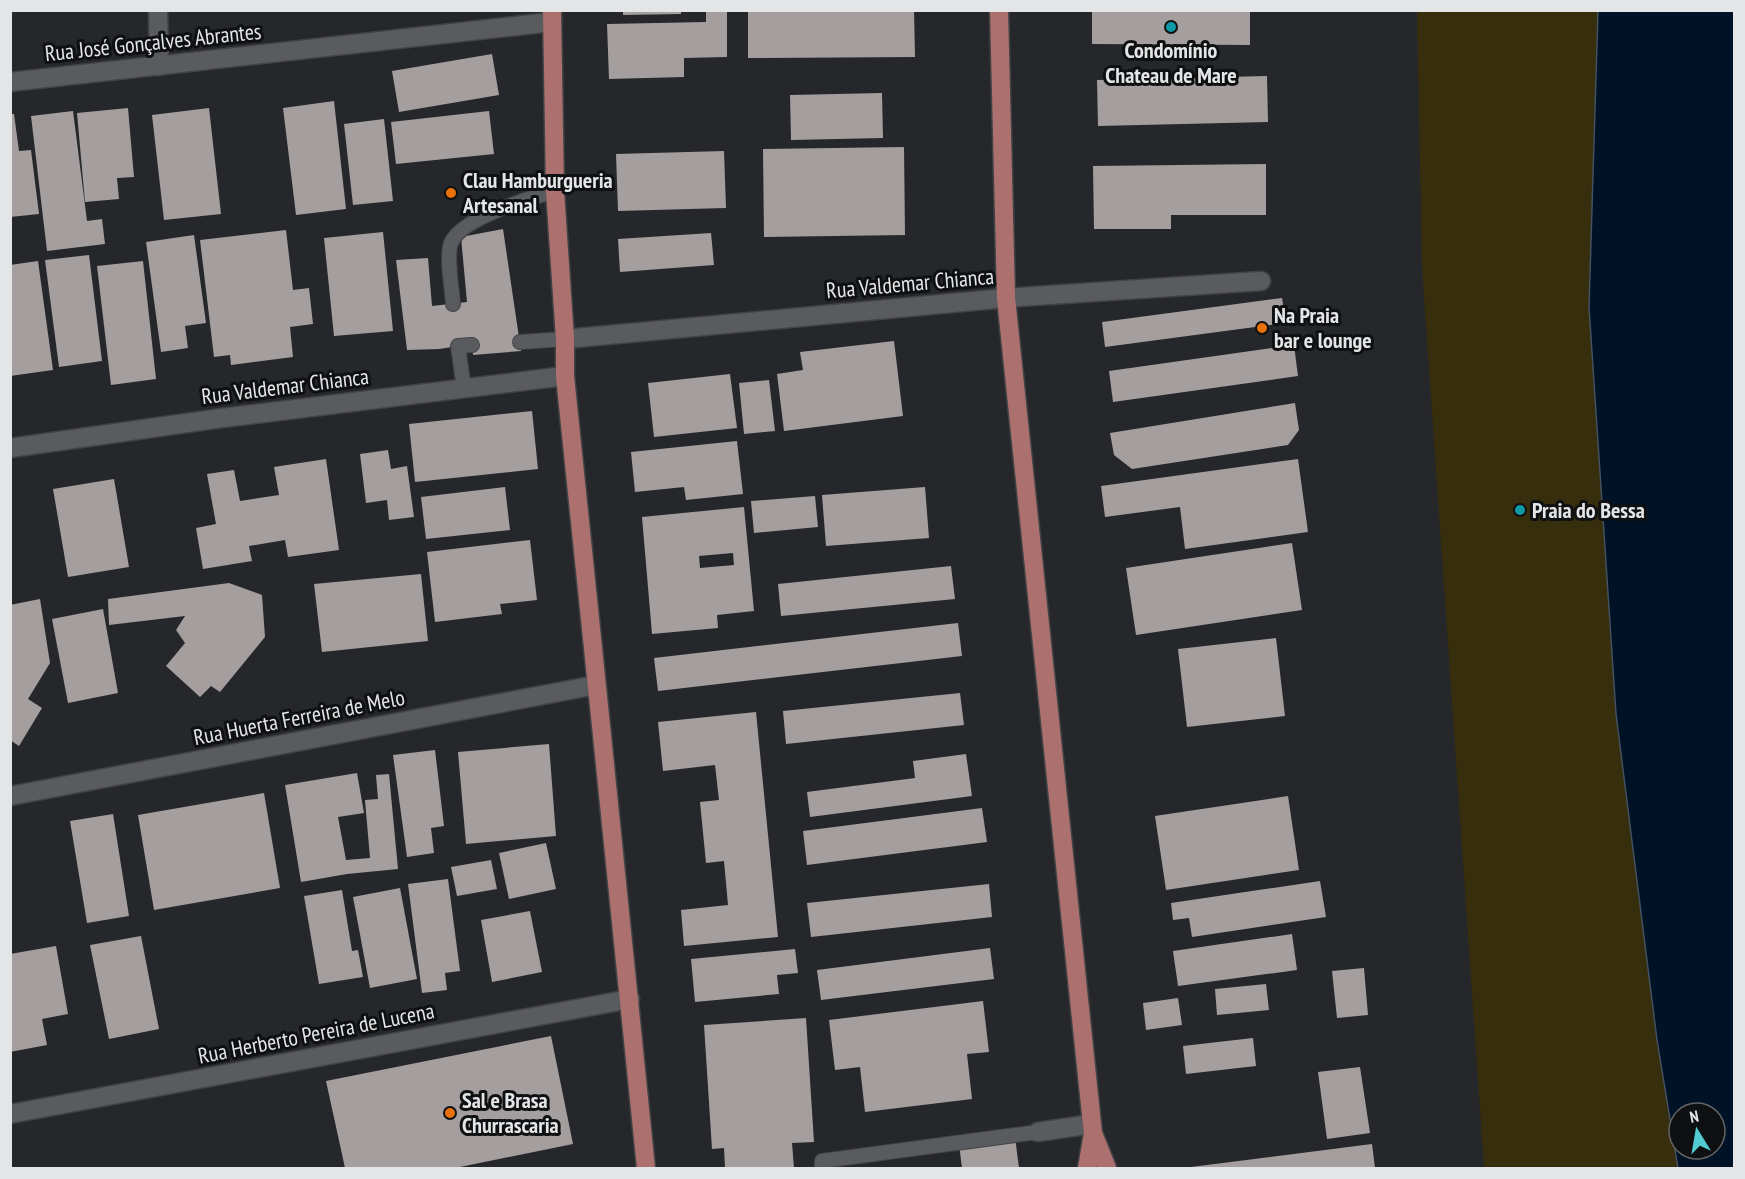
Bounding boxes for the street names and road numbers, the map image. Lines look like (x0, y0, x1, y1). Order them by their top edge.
street label: Rua José Gonçalves Abrantes (43, 17, 263, 67)
street label: Rua Valdemar Chianca (825, 262, 995, 304)
street label: Rua Valdemar Chianca (200, 362, 370, 410)
street label: Rua Huerta Ferreira de Melo (191, 683, 407, 751)
street label: Rua Herberto Pereira de Lucena (195, 996, 437, 1070)

